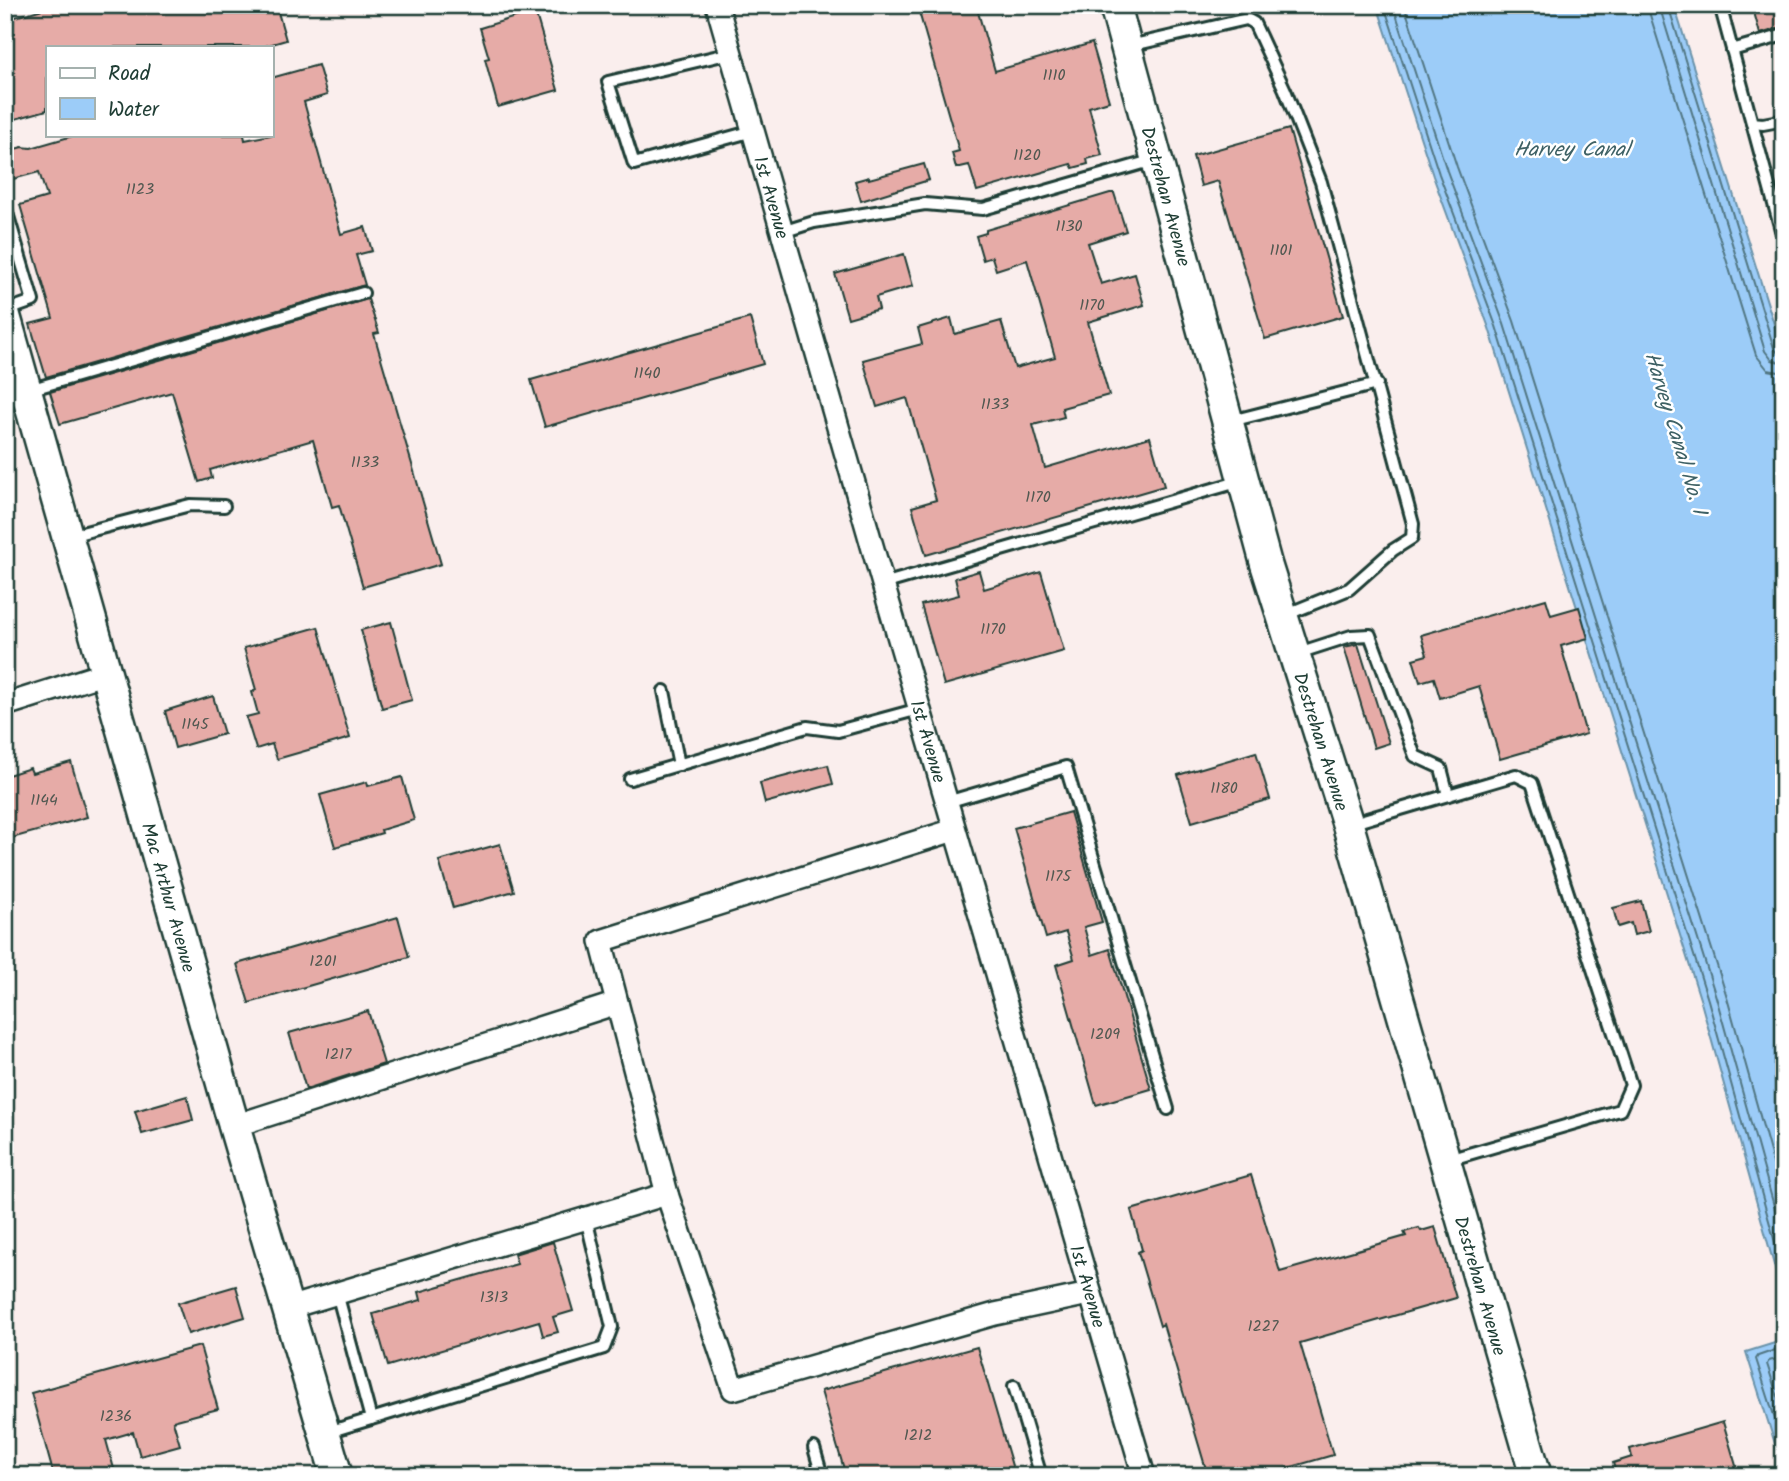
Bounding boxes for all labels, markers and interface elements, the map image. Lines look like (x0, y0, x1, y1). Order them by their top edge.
legend (46, 46, 273, 136)
text: Road (108, 58, 151, 91)
house number: 1110 (1042, 63, 1066, 88)
text: Water (108, 94, 160, 127)
street label: Destrehan Avenue (1131, 123, 1198, 271)
water label: Harvey Canal (1514, 134, 1634, 167)
house number: 1120 (1013, 143, 1041, 168)
street label: 1st Avenue (744, 153, 796, 243)
house number: 1123 (126, 177, 154, 202)
house number: 1130 (1055, 214, 1083, 239)
house number: 1101 (1269, 238, 1293, 263)
house number: 1170 (1079, 293, 1105, 318)
water label: Harvey Canal No. 1 (1634, 348, 1716, 522)
house number: 1140 (634, 361, 660, 386)
house number: 1133 (981, 392, 1009, 417)
house number: 1133 (351, 450, 379, 475)
house number: 1170 (1025, 485, 1051, 510)
house number: 1170 (980, 617, 1006, 642)
street label: Destrehan Avenue (1284, 669, 1356, 816)
street label: 1st Avenue (901, 697, 954, 787)
house number: 1145 (181, 712, 210, 737)
house number: 1180 (1210, 776, 1238, 801)
house number: 1144 (30, 788, 58, 813)
street label: Mac Arthur Avenue (132, 819, 203, 977)
house number: 1175 (1045, 864, 1072, 889)
house number: 1201 (309, 949, 337, 974)
house number: 1209 (1090, 1022, 1120, 1047)
house number: 1217 (325, 1042, 352, 1067)
street label: Destrehan Avenue (1445, 1213, 1514, 1360)
street label: 1st Avenue (1060, 1242, 1113, 1332)
house number: 1313 (480, 1285, 508, 1310)
house number: 1227 (1248, 1314, 1279, 1339)
house number: 1236 (100, 1404, 132, 1429)
house number: 1212 (904, 1423, 932, 1448)

